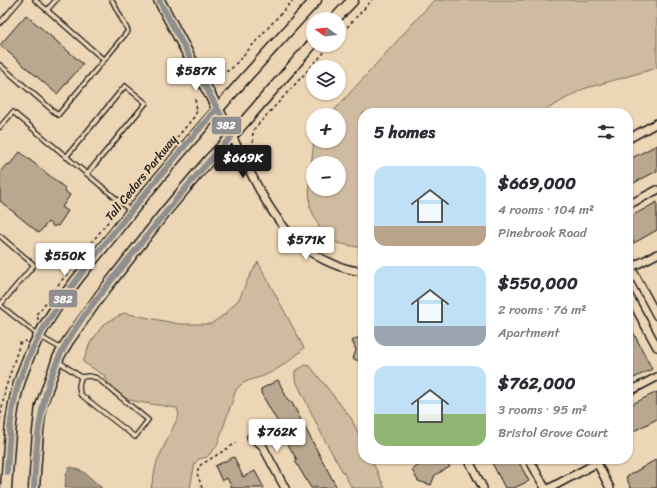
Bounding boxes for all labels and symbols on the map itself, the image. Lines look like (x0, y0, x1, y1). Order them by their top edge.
north arrow (306, 12, 346, 52)
pin: $587K (168, 58, 224, 92)
line badge: 382 (211, 116, 242, 135)
text: 382 (215, 116, 236, 135)
street label: Tall Cedars Parkway (99, 129, 184, 226)
pin: $669K (215, 145, 271, 179)
pin: $571K (278, 227, 334, 261)
pin: $550K (37, 243, 93, 277)
line badge: 382 (48, 289, 78, 308)
text: 382 (52, 290, 73, 309)
pin: $762K (249, 419, 305, 453)

